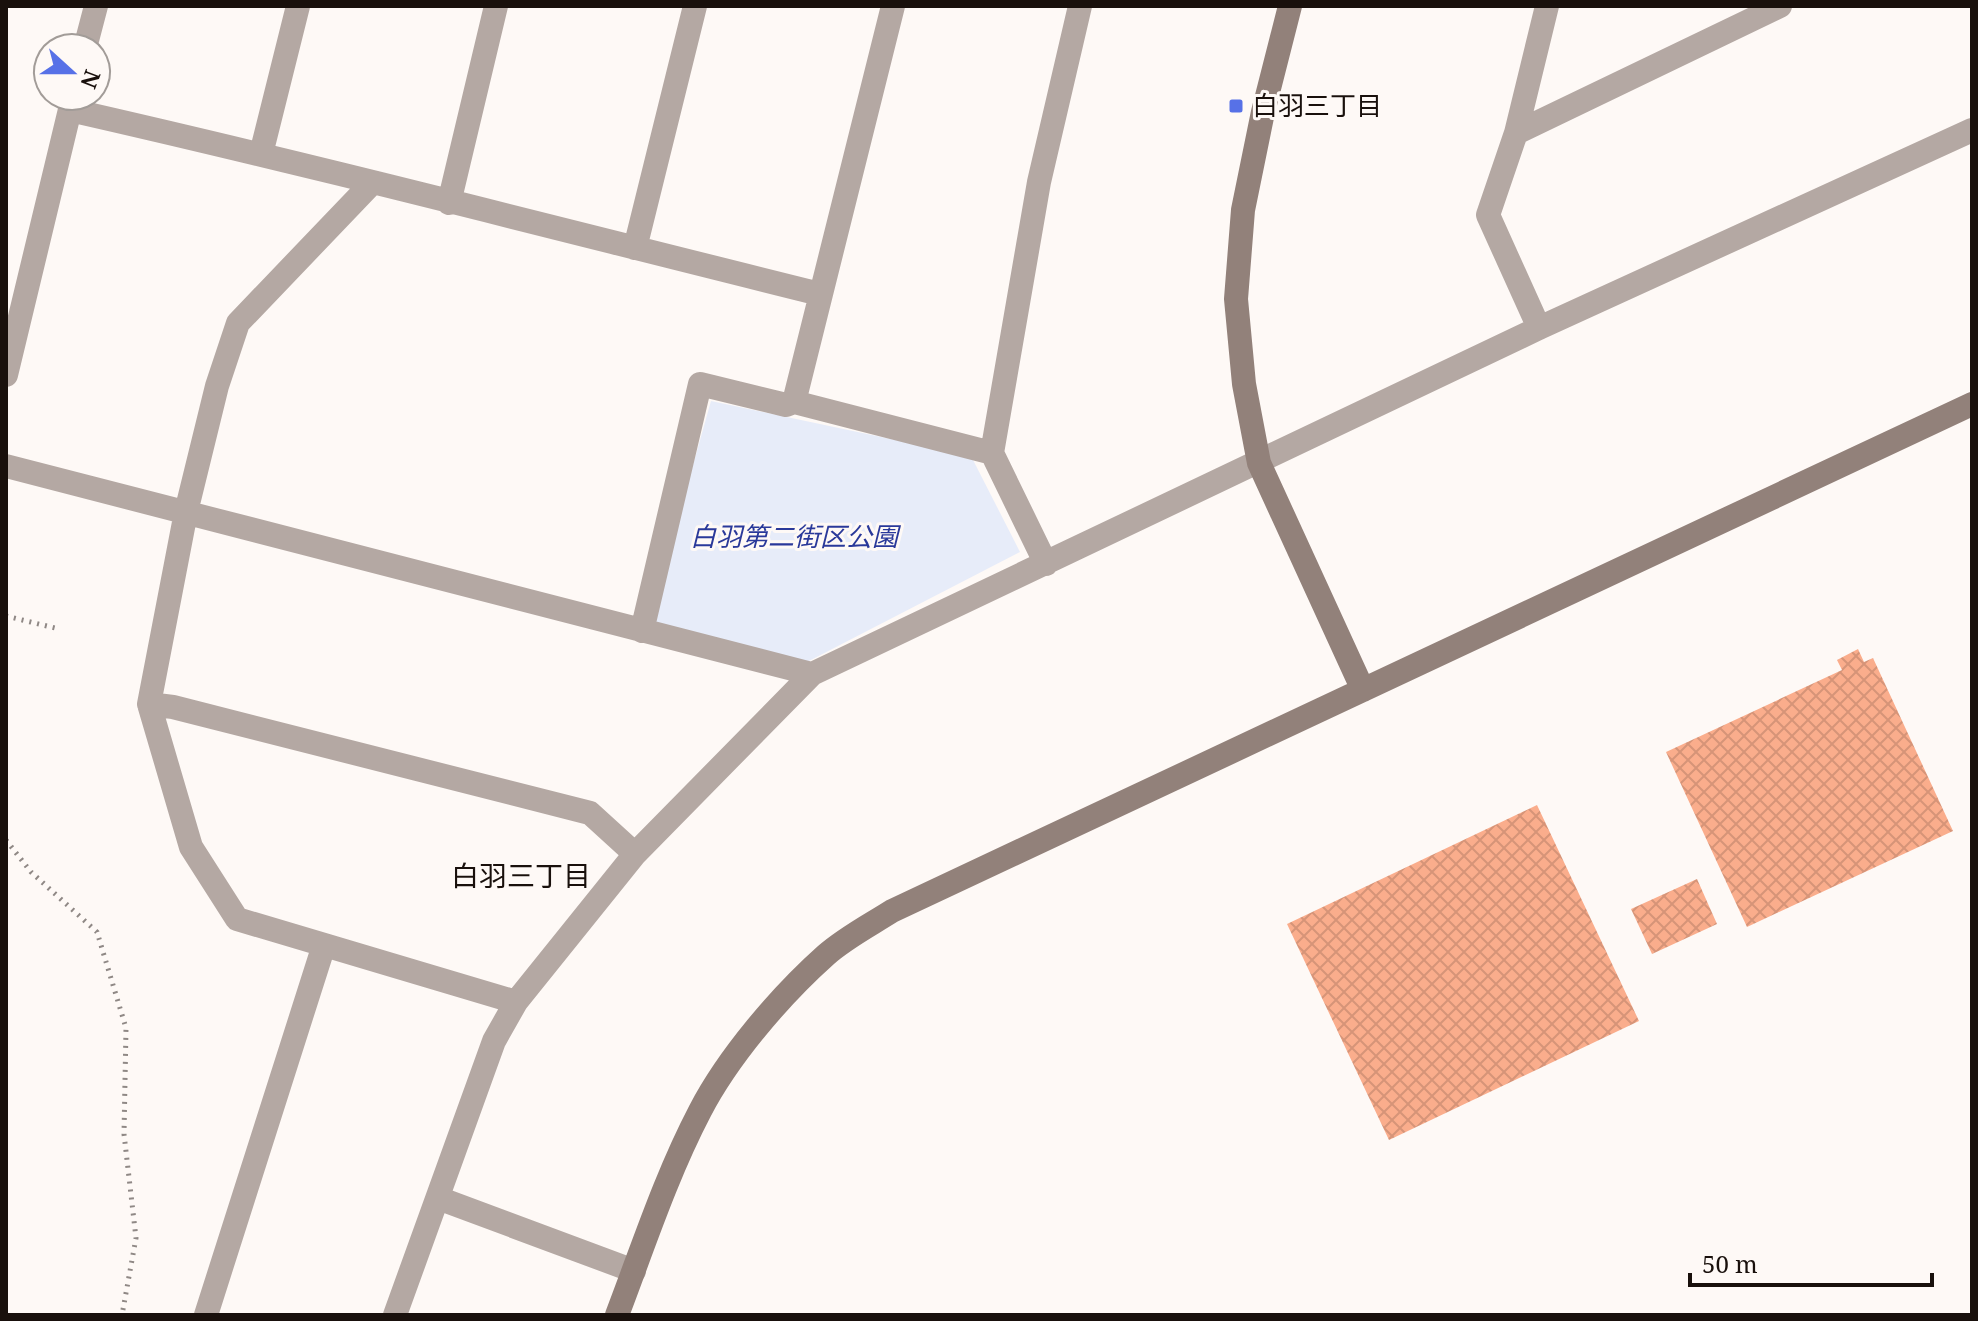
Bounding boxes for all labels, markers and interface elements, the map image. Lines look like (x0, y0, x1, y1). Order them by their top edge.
north arrow (32, 32, 112, 112)
text: N (74, 66, 109, 93)
place label: 白羽三丁目 (1252, 87, 1382, 123)
marker: 白羽三丁目 (1227, 97, 1245, 115)
park label: 白羽第二街区公園 (690, 518, 902, 554)
district label: 白羽三丁目 (451, 856, 591, 894)
scale bar (1690, 1237, 1932, 1287)
text: 50 m (1702, 1247, 1758, 1280)

